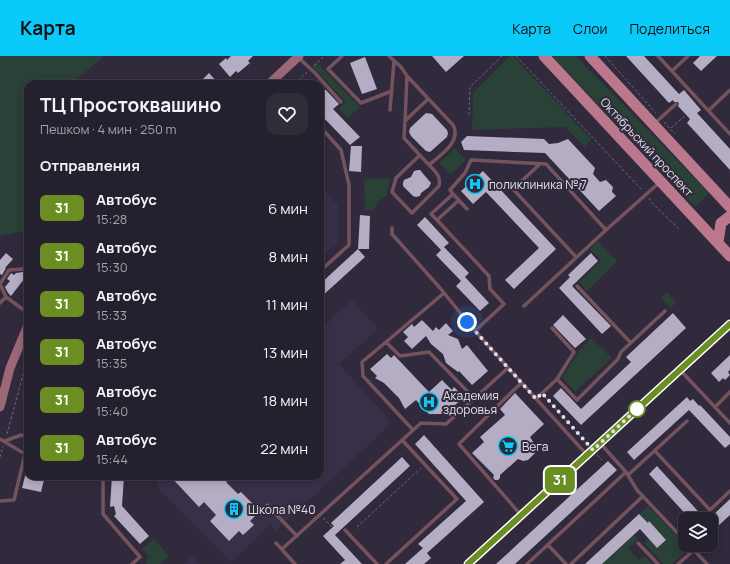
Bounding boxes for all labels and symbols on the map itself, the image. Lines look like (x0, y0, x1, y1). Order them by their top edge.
street label: Октябрьский проспект (597, 94, 697, 200)
hospital icon: поликлиника № 7 (464, 173, 486, 195)
place label: поликлиника № 7 (489, 176, 587, 193)
your location (457, 312, 477, 332)
place label: Академия здоровья (443, 387, 499, 418)
hospital icon: Академия здоровья (418, 391, 440, 413)
unlabelled marker (628, 400, 646, 418)
supermarket icon: Вега (497, 435, 519, 457)
place label: Вега (522, 438, 548, 455)
line badge: 31 (542, 467, 578, 493)
building icon: Школа №40 (223, 498, 245, 520)
place label: Школа №40 (248, 501, 315, 518)

